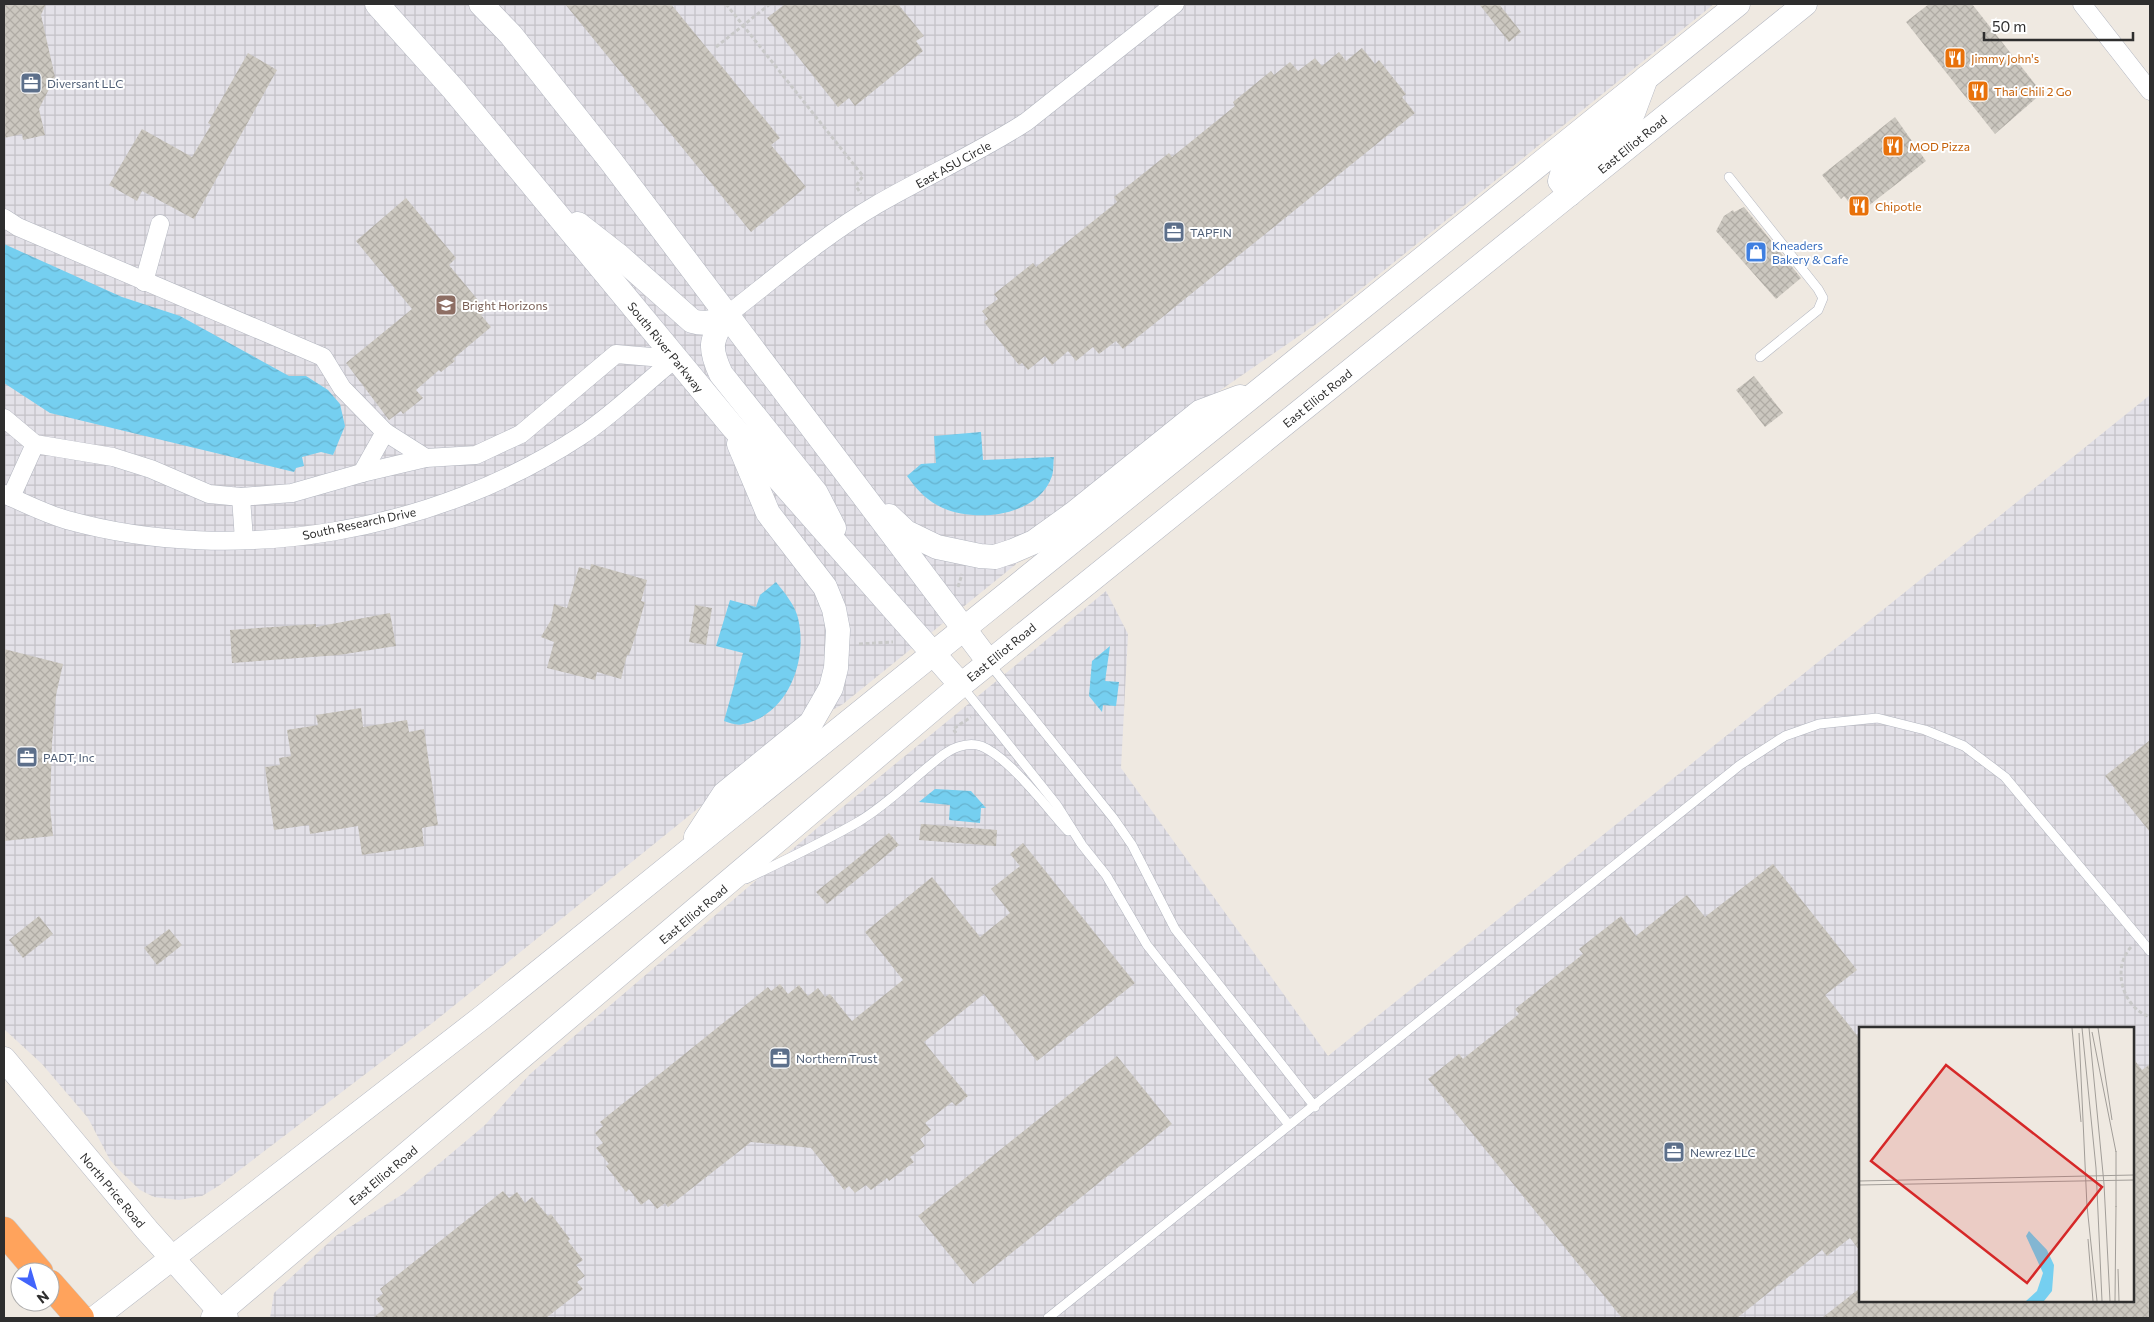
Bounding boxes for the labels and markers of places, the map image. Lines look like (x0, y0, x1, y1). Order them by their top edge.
restaurant icon: Jimmy John's (1943, 46, 1967, 70)
place label: Jimmy John's (1971, 51, 2039, 66)
office icon: Diversant LLC (19, 71, 43, 95)
place label: Diversant LLC (47, 76, 123, 90)
restaurant icon: Thai Chili 2 Go (1966, 79, 1990, 103)
place label: Thai Chili 2 Go (1994, 84, 2072, 98)
restaurant icon: MOD Pizza (1881, 134, 1905, 158)
place label: MOD Pizza (1909, 139, 1970, 153)
restaurant icon: Chipotle (1847, 194, 1871, 218)
place label: Chipotle (1875, 199, 1922, 213)
office icon: TAPFIN (1162, 220, 1186, 244)
place label: TAPFIN (1190, 225, 1232, 239)
place label: Kneaders Bakery & Cafe (1772, 238, 1848, 266)
shop icon: Kneaders Bakery & Cafe (1744, 240, 1768, 264)
school or university icon: Bright Horizons (434, 293, 458, 317)
place label: Bright Horizons (462, 298, 548, 312)
office icon: PADT, Inc (15, 745, 39, 769)
place label: PADT, Inc (43, 750, 95, 764)
office icon: Northern Trust (768, 1046, 792, 1070)
place label: Northern Trust (796, 1051, 878, 1065)
office icon: Newrez LLC (1662, 1140, 1686, 1164)
place label: Newrez LLC (1690, 1145, 1756, 1159)

